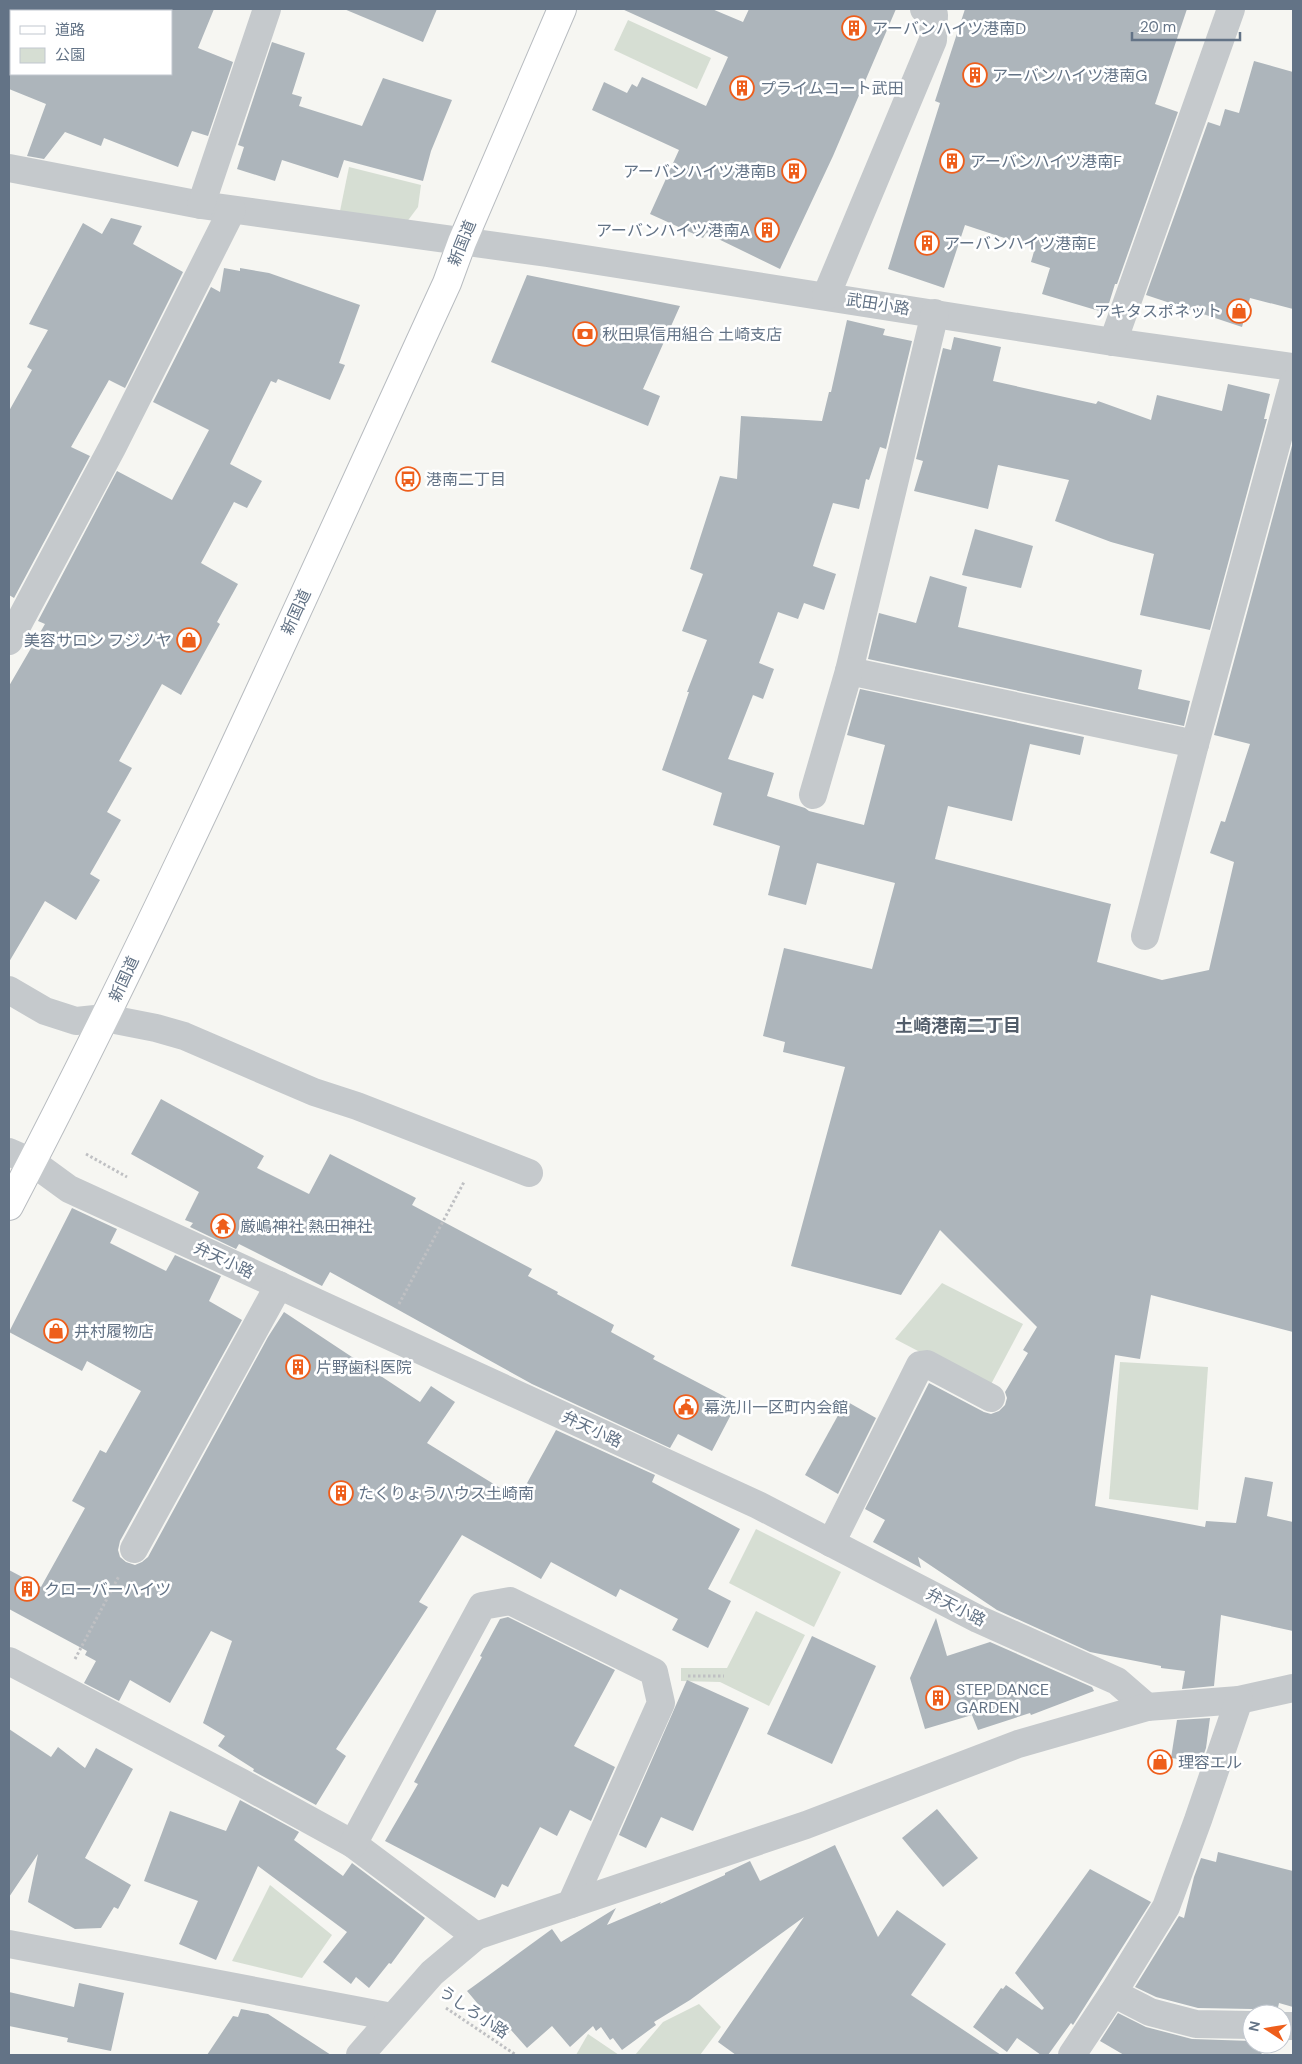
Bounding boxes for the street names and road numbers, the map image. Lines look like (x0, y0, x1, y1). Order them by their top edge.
street label: 新国道 (443, 217, 481, 269)
street label: 武田小路 (845, 289, 911, 319)
street label: 新国道 (276, 586, 316, 638)
street label: 新国道 (104, 953, 144, 1005)
street label: 弁天小路 (191, 1237, 257, 1283)
street label: 弁天小路 (559, 1406, 625, 1452)
street label: 弁天小路 (923, 1583, 989, 1631)
street label: うしろ小路 (435, 1981, 513, 2043)

